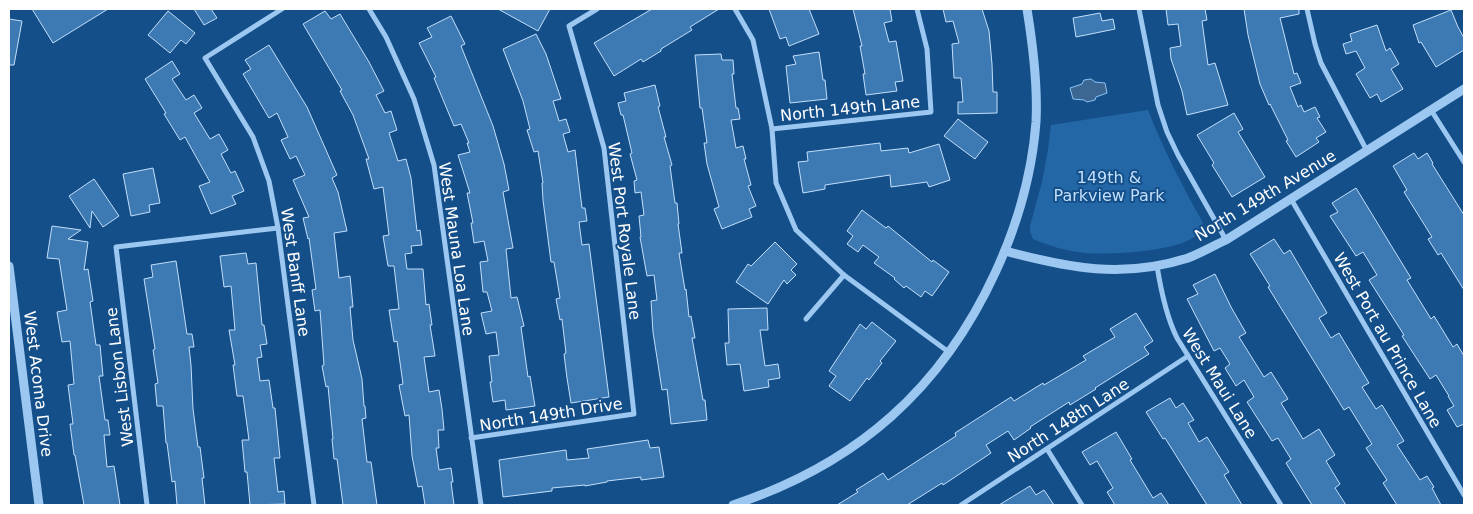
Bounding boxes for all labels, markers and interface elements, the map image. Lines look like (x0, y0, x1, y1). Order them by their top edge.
street label: North 149th Lane (779, 92, 921, 125)
street label: West Port Royale Lane (604, 141, 645, 321)
street label: North 149th Avenue (1191, 146, 1339, 245)
street label: West Mauna Loa Lane (435, 161, 478, 337)
park label: 149th & Parkview Park (1053, 168, 1165, 205)
street label: West Banff Lane (277, 206, 314, 338)
street label: West Port au Prince Lane (1330, 249, 1446, 431)
street label: West Lisbon Lane (102, 306, 137, 448)
street label: West Acoma Drive (20, 310, 57, 458)
street label: West Maui Lane (1178, 325, 1261, 442)
street label: North 148th Lane (1004, 374, 1132, 467)
street label: North 149th Drive (478, 394, 624, 435)

